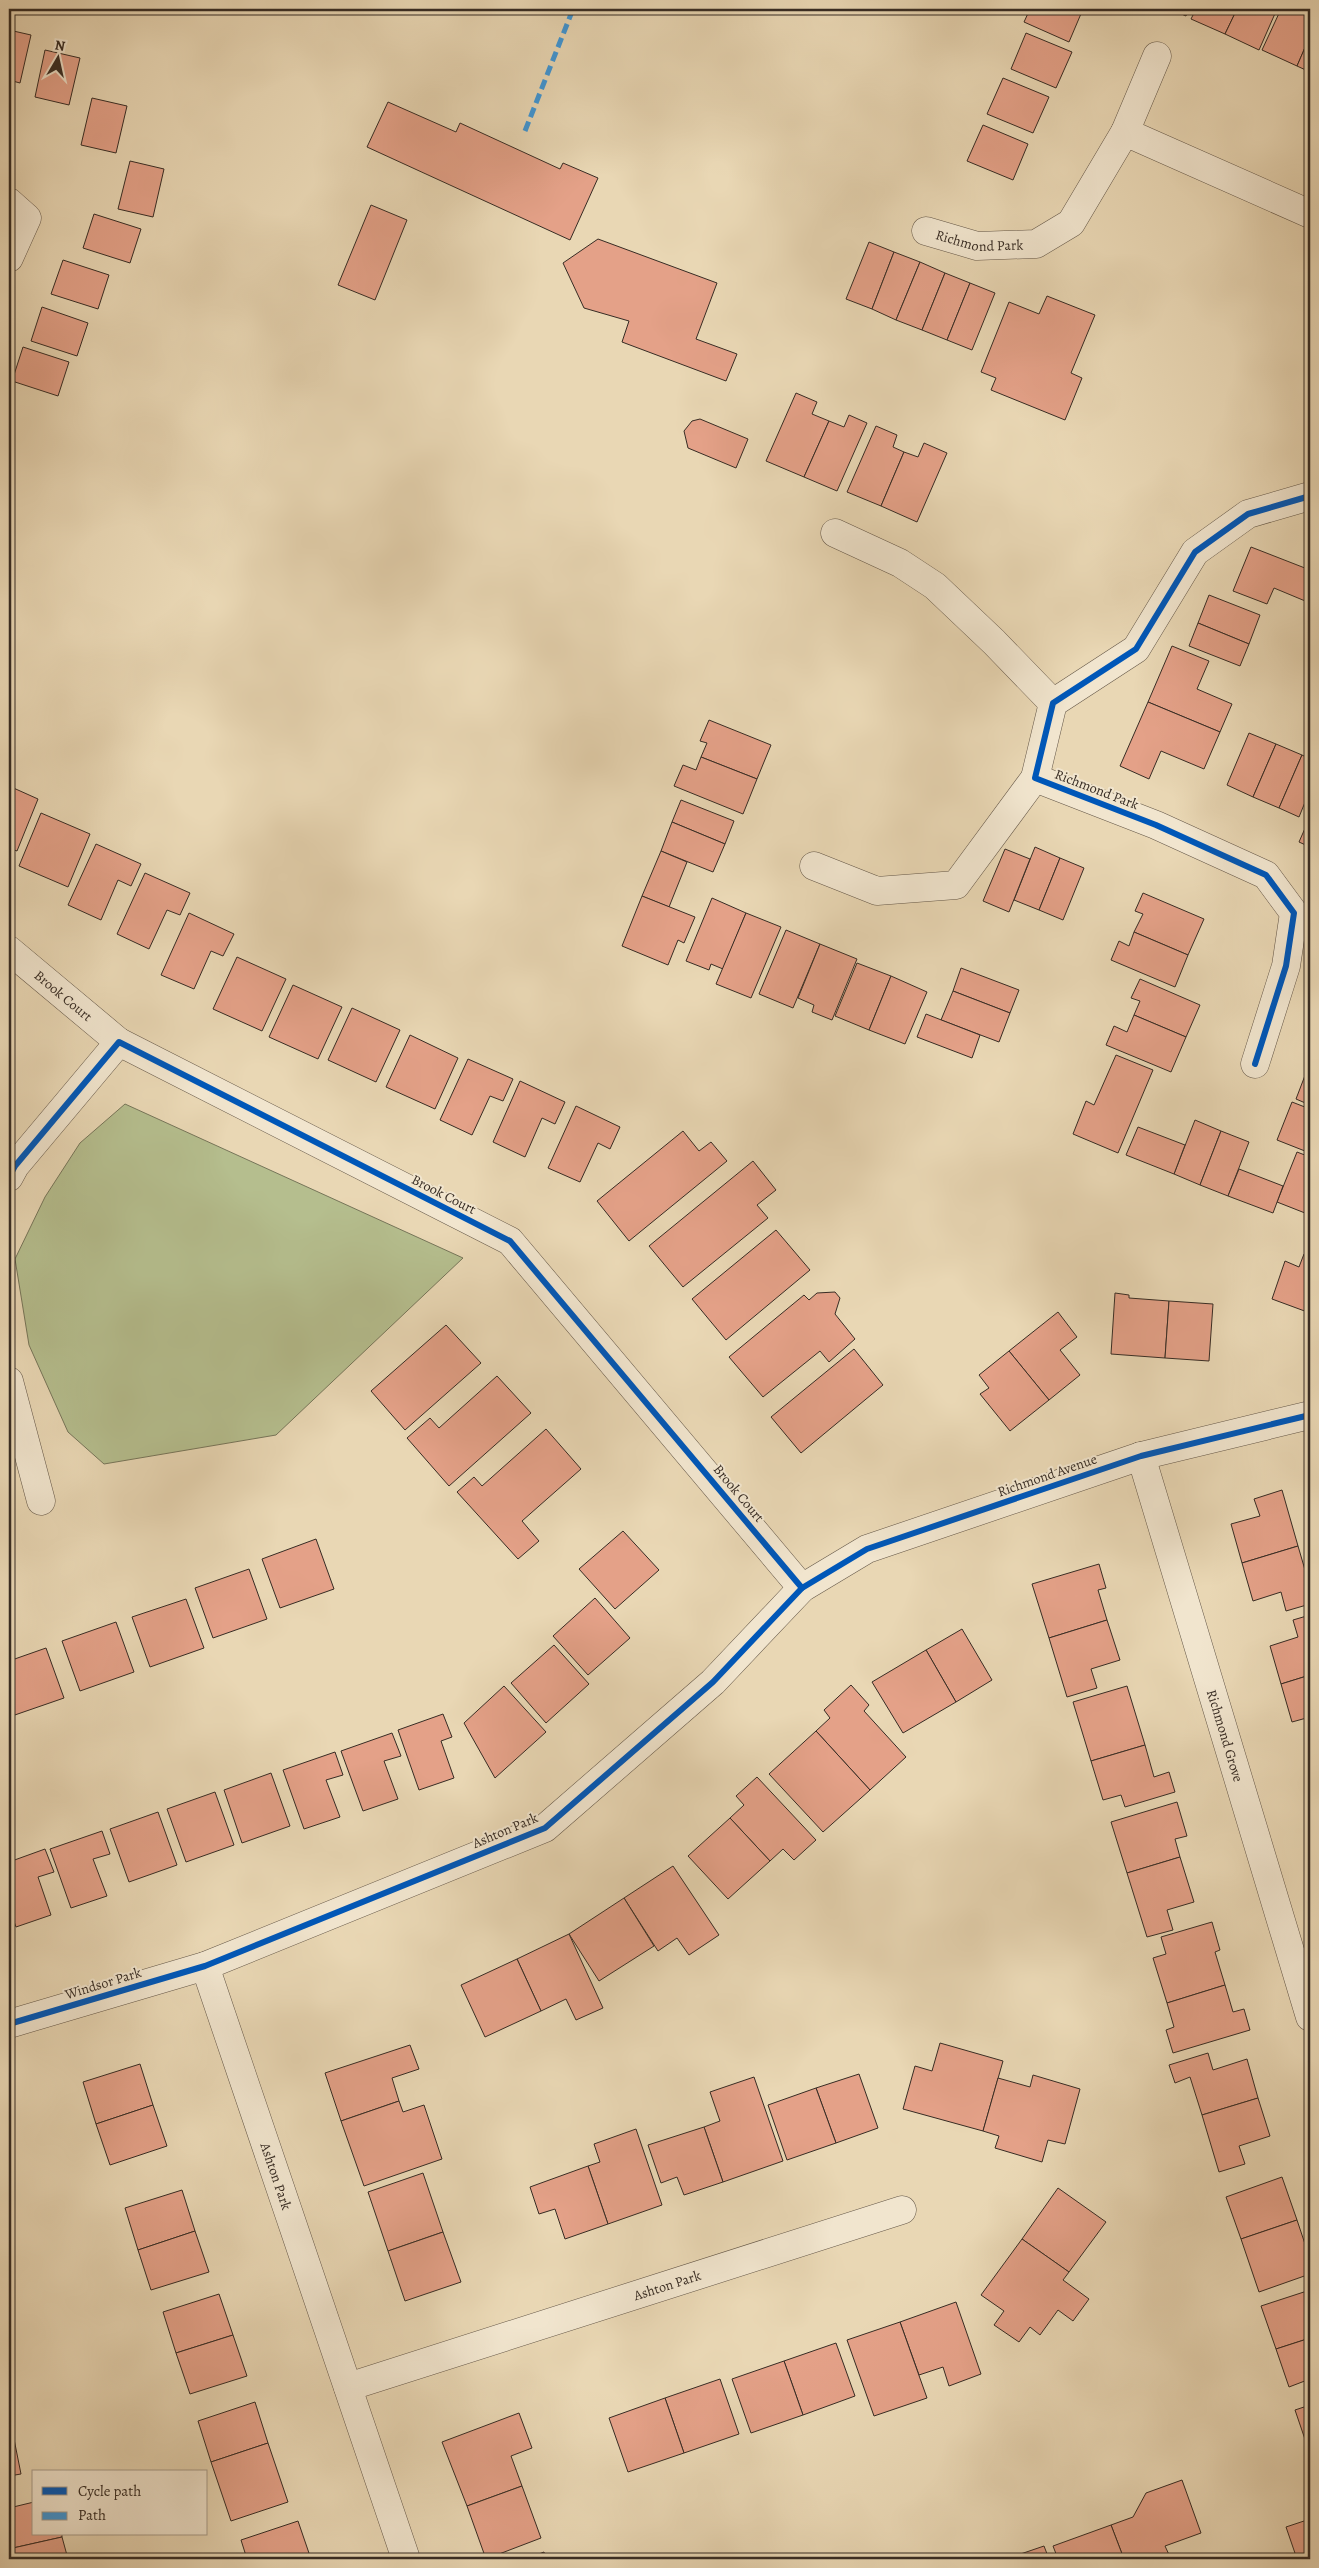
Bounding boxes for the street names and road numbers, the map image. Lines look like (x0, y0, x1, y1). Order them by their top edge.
street label: Richmond Park (933, 225, 1024, 256)
street label: Richmond Park (1052, 765, 1142, 814)
street label: Brook Court (30, 966, 96, 1026)
street label: Brook Court (408, 1170, 480, 1219)
street label: Richmond Avenue (995, 1450, 1099, 1501)
street label: Brook Court (709, 1460, 769, 1527)
street label: Richmond Grove (1202, 1687, 1248, 1784)
street label: Ashton Park (469, 1808, 541, 1853)
street label: Windsor Park (62, 1963, 144, 2004)
street label: Ashton Park (255, 2139, 296, 2212)
street label: Ashton Park (630, 2266, 703, 2305)

